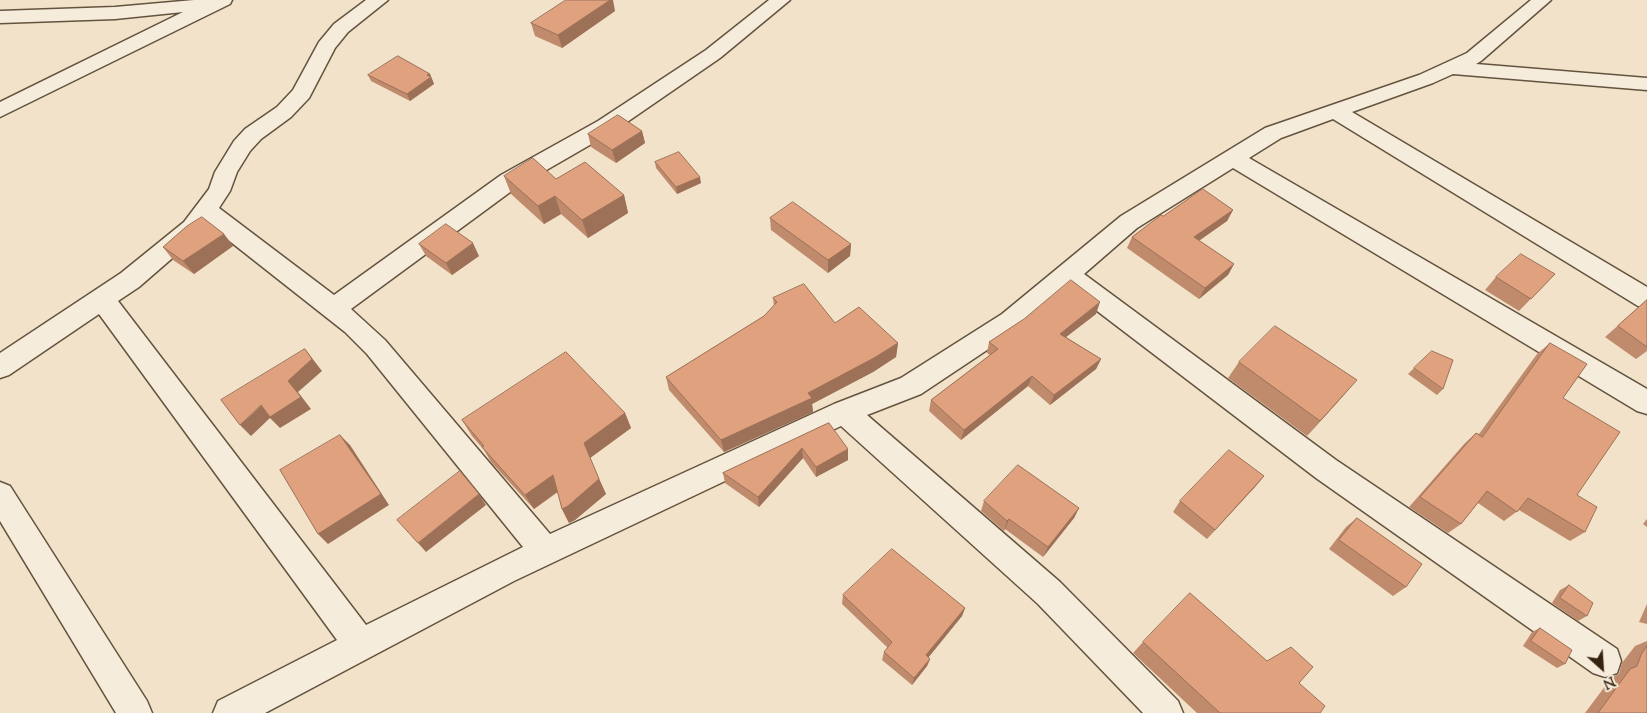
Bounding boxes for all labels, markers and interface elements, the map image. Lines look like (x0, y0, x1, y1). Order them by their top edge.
north arrow (1577, 643, 1627, 693)
text: N (1599, 670, 1618, 693)

